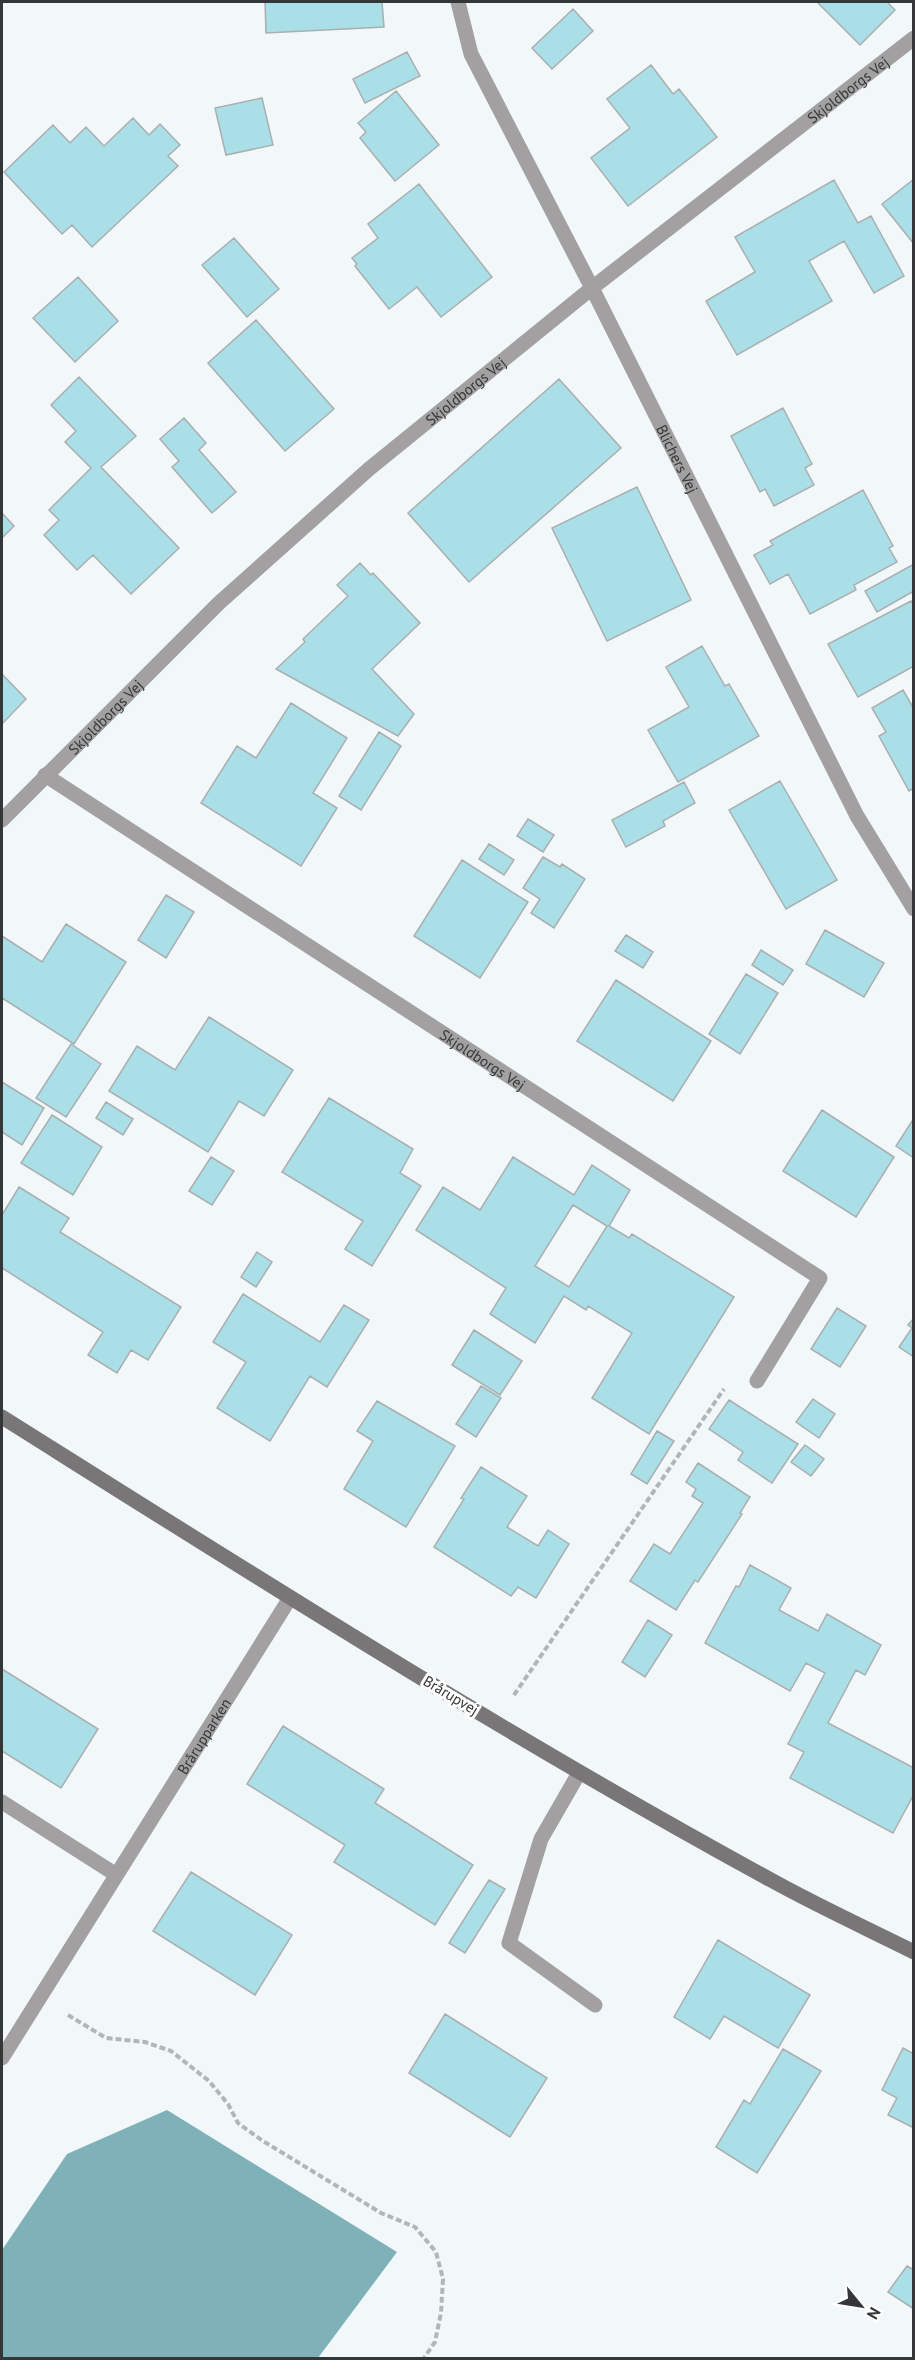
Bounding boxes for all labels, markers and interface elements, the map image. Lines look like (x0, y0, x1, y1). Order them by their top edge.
street label: Skjoldborgs Vej (803, 52, 892, 127)
street label: Skjoldborgs Vej (421, 353, 509, 429)
street label: Blichers Vej (653, 421, 703, 496)
street label: Skjoldborgs Vej (64, 675, 147, 758)
street label: Skjoldborgs Vej (437, 1024, 529, 1094)
street label: Brårupvej (420, 1671, 482, 1719)
street label: Brårupparken (173, 1694, 235, 1777)
north arrow (831, 2276, 891, 2336)
text: N (863, 2304, 885, 2323)

